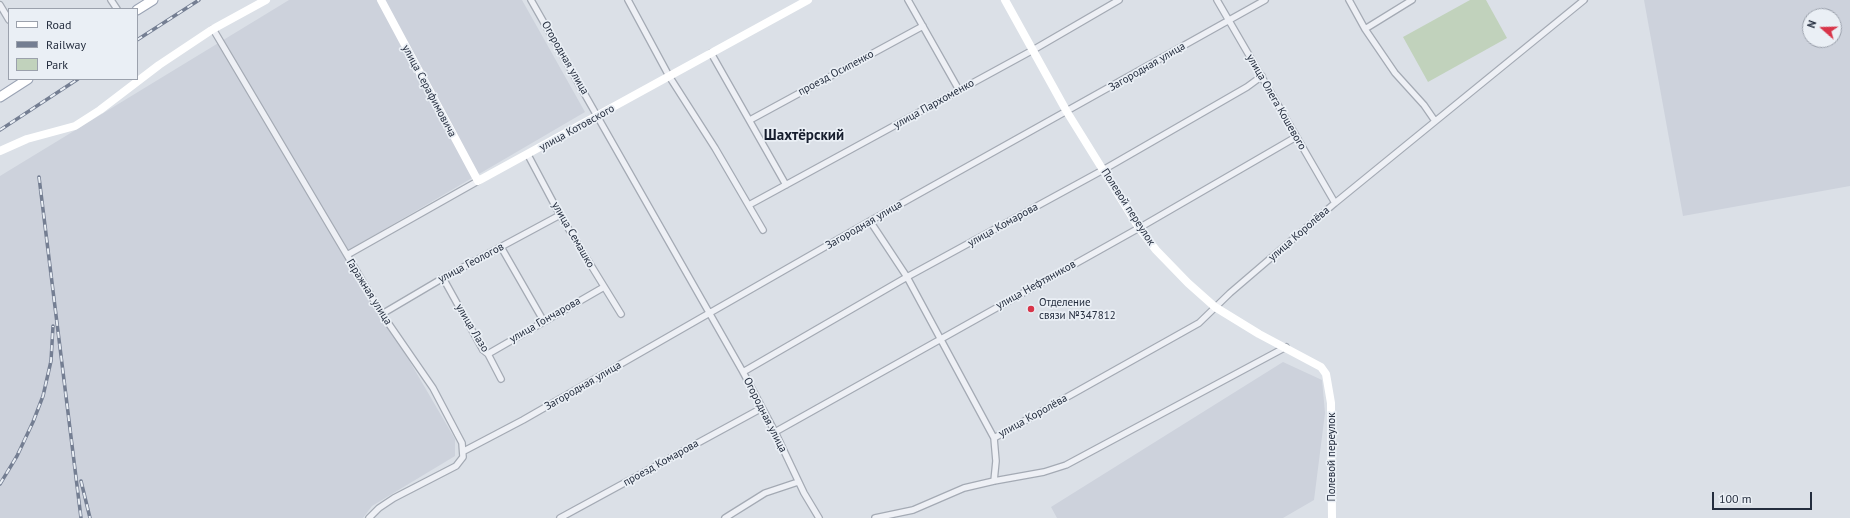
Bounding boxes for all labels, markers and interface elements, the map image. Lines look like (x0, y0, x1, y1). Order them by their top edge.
legend (8, 8, 138, 80)
north arrow (1802, 8, 1842, 48)
text: Road (46, 17, 71, 32)
text: N (1804, 18, 1819, 30)
street label: Огородная улица (539, 19, 591, 97)
text: Railway (46, 37, 86, 52)
street label: Загородная улица (1106, 40, 1188, 94)
street label: улица Серафимовича (399, 43, 459, 139)
street label: проезд Осипенко (796, 47, 876, 99)
street label: улица Олега Кошевого (1243, 52, 1309, 152)
text: Park (46, 57, 68, 72)
street label: улица Пархоменко (891, 76, 977, 132)
street label: улица Котовского (537, 102, 617, 154)
district label: Шахтёрский (764, 127, 844, 145)
street label: Полевой переулок (1098, 166, 1158, 248)
street label: Загородная улица (823, 198, 905, 252)
street label: улица Семашко (549, 200, 597, 270)
street label: улица Комарова (966, 200, 1040, 250)
street label: улица Королёва (1266, 204, 1332, 264)
street label: улица Геологов (436, 240, 506, 286)
street label: Гаражная улица (343, 257, 395, 327)
street label: улица Нефтяников (994, 258, 1078, 312)
street label: улица Гончарова (507, 294, 583, 346)
place label: Отделение связи №347812 (1039, 296, 1116, 322)
street label: улица Лазо (452, 301, 492, 355)
marker: Отделение связи №347812 (1026, 304, 1036, 314)
street label: Загородная улица (542, 359, 624, 413)
street label: Огородная улица (740, 375, 790, 455)
street label: улица Королёва (996, 392, 1070, 440)
street label: Полевой переулок (1325, 412, 1339, 502)
street label: проезд Комарова (621, 437, 701, 489)
scale bar (1714, 484, 1814, 510)
text: 100 m (1719, 491, 1752, 506)

